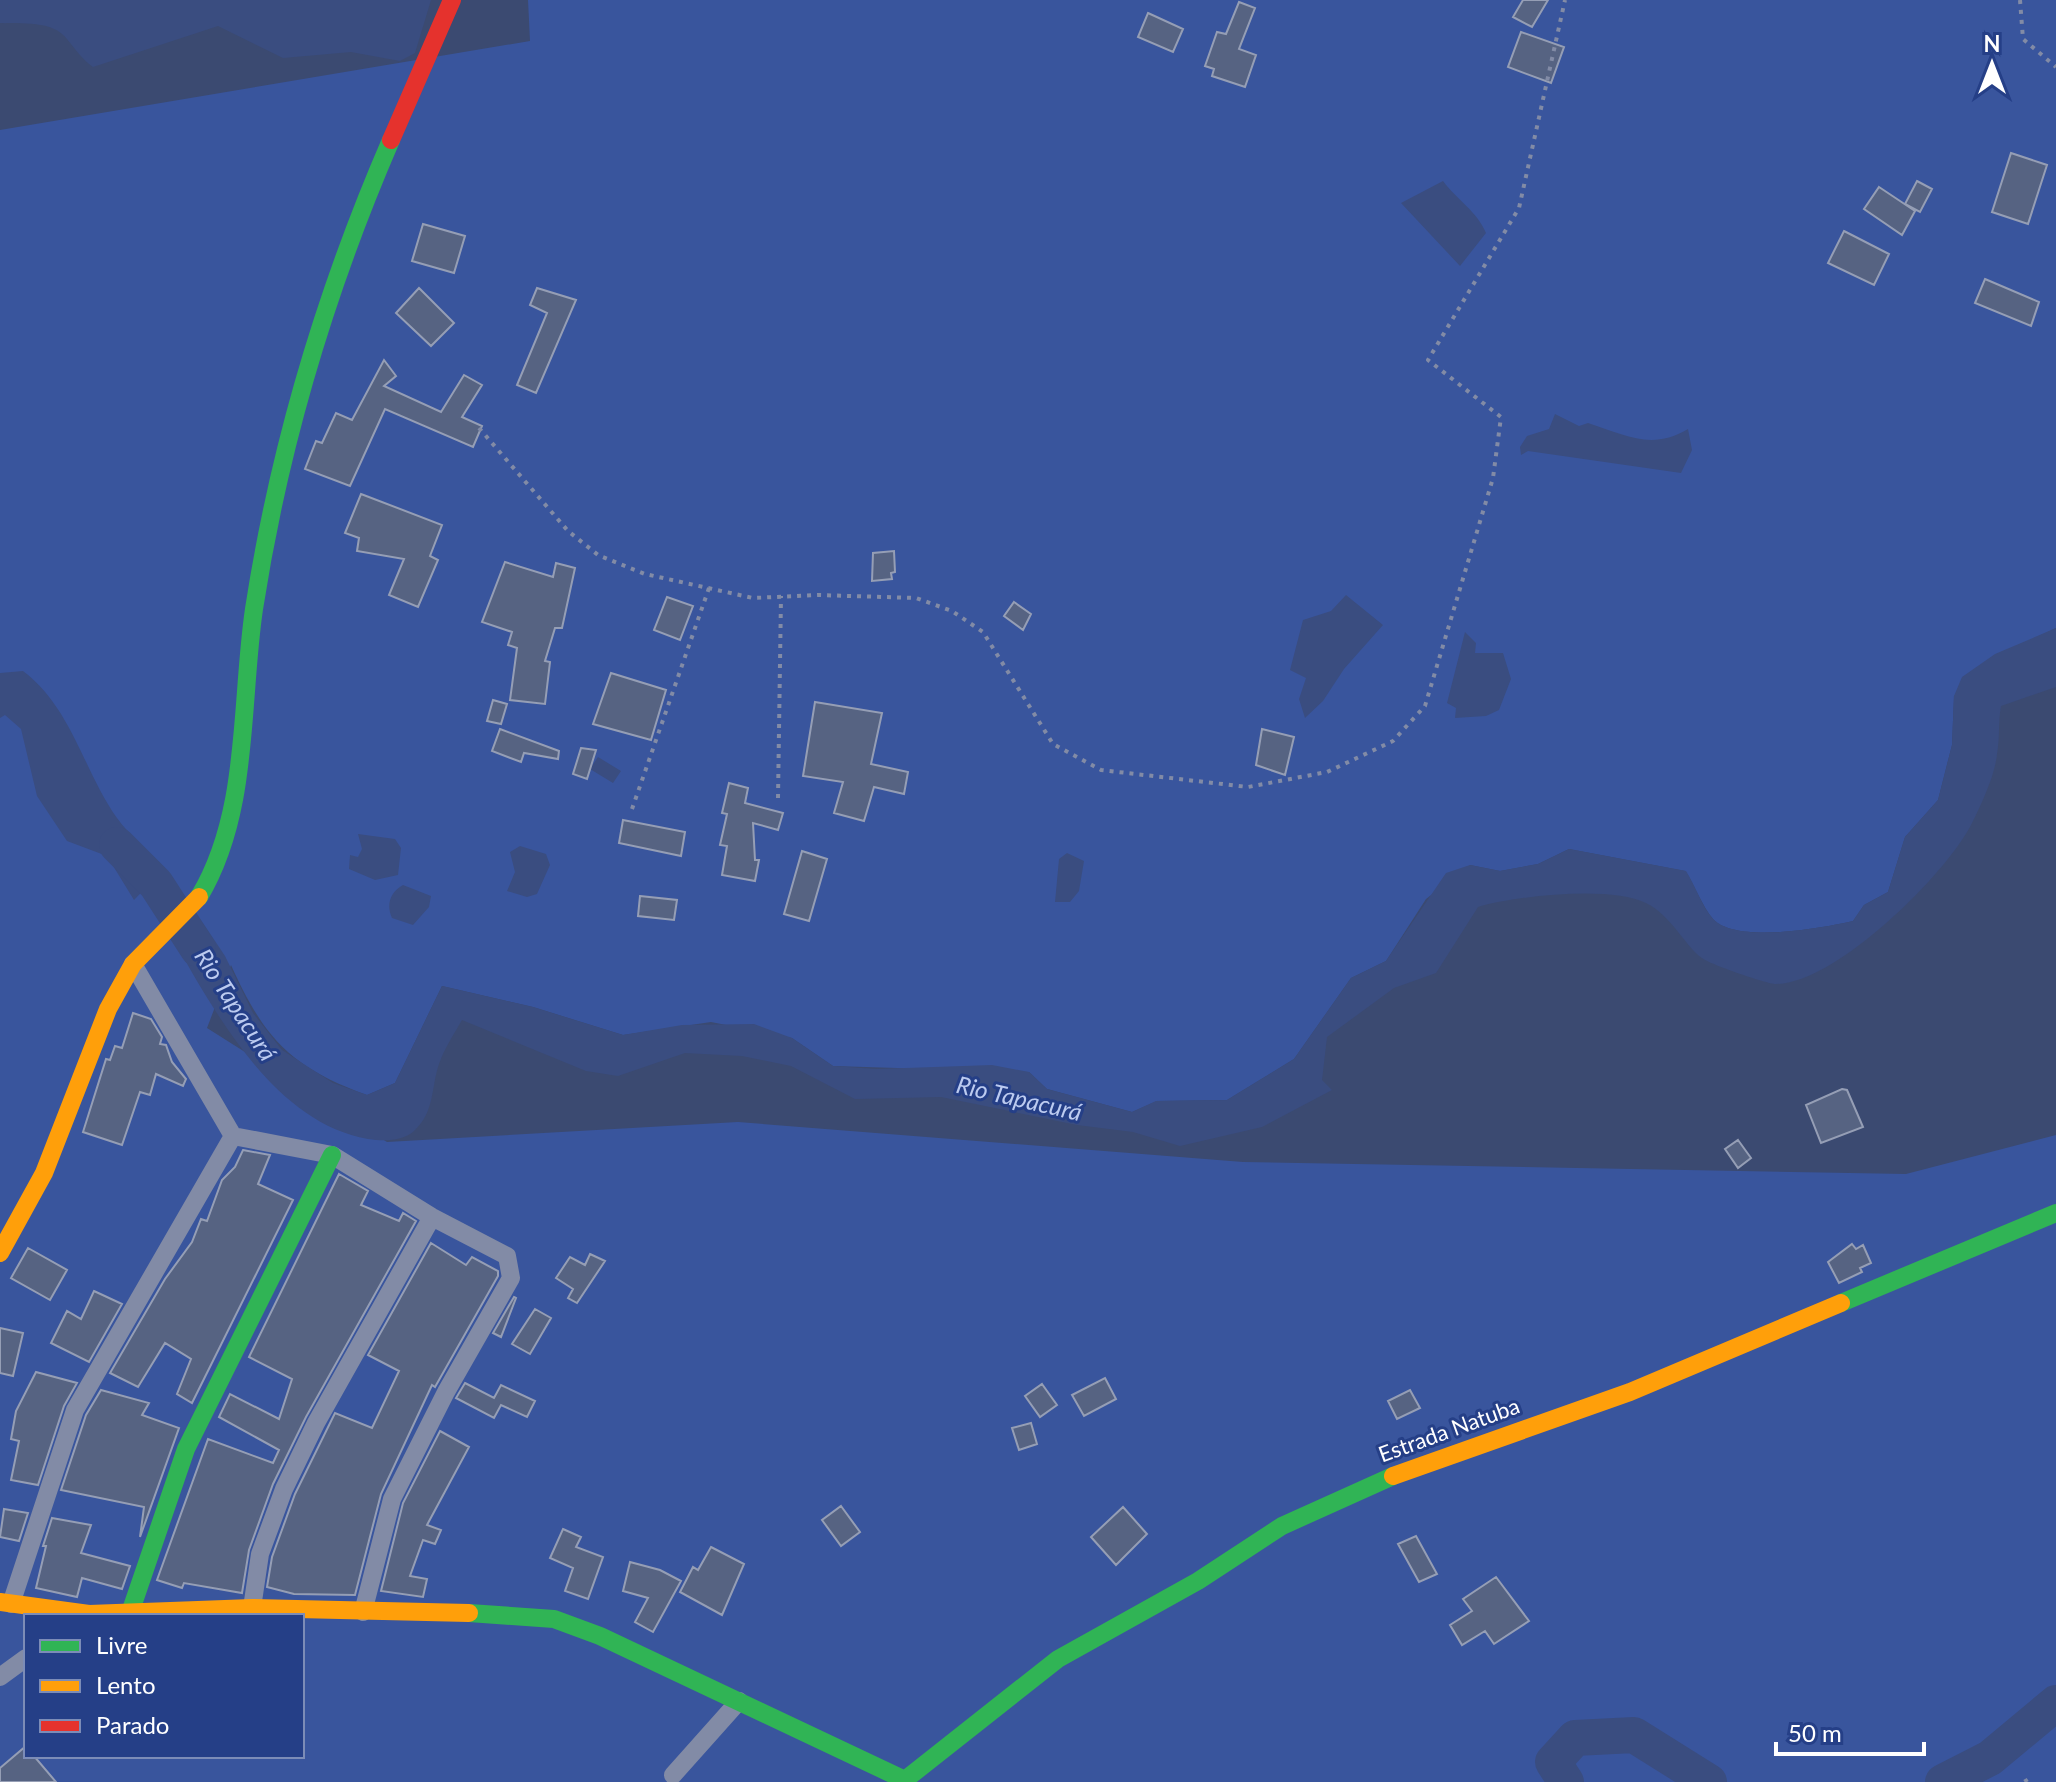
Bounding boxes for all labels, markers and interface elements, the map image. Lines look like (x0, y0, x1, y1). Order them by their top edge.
north arrow (1952, 24, 2032, 104)
text: N (1984, 30, 2000, 57)
water label: Rio Tapacurá (189, 943, 284, 1066)
water label: Rio Tapacurá (954, 1069, 1086, 1126)
street label: Estrada Natuba (1375, 1391, 1523, 1468)
legend (24, 1614, 304, 1758)
text: Livre (96, 1630, 147, 1659)
text: Lento (96, 1670, 156, 1699)
scale bar (1776, 1706, 1924, 1756)
text: Parado (96, 1710, 169, 1739)
text: 50 m (1788, 1718, 1842, 1747)

